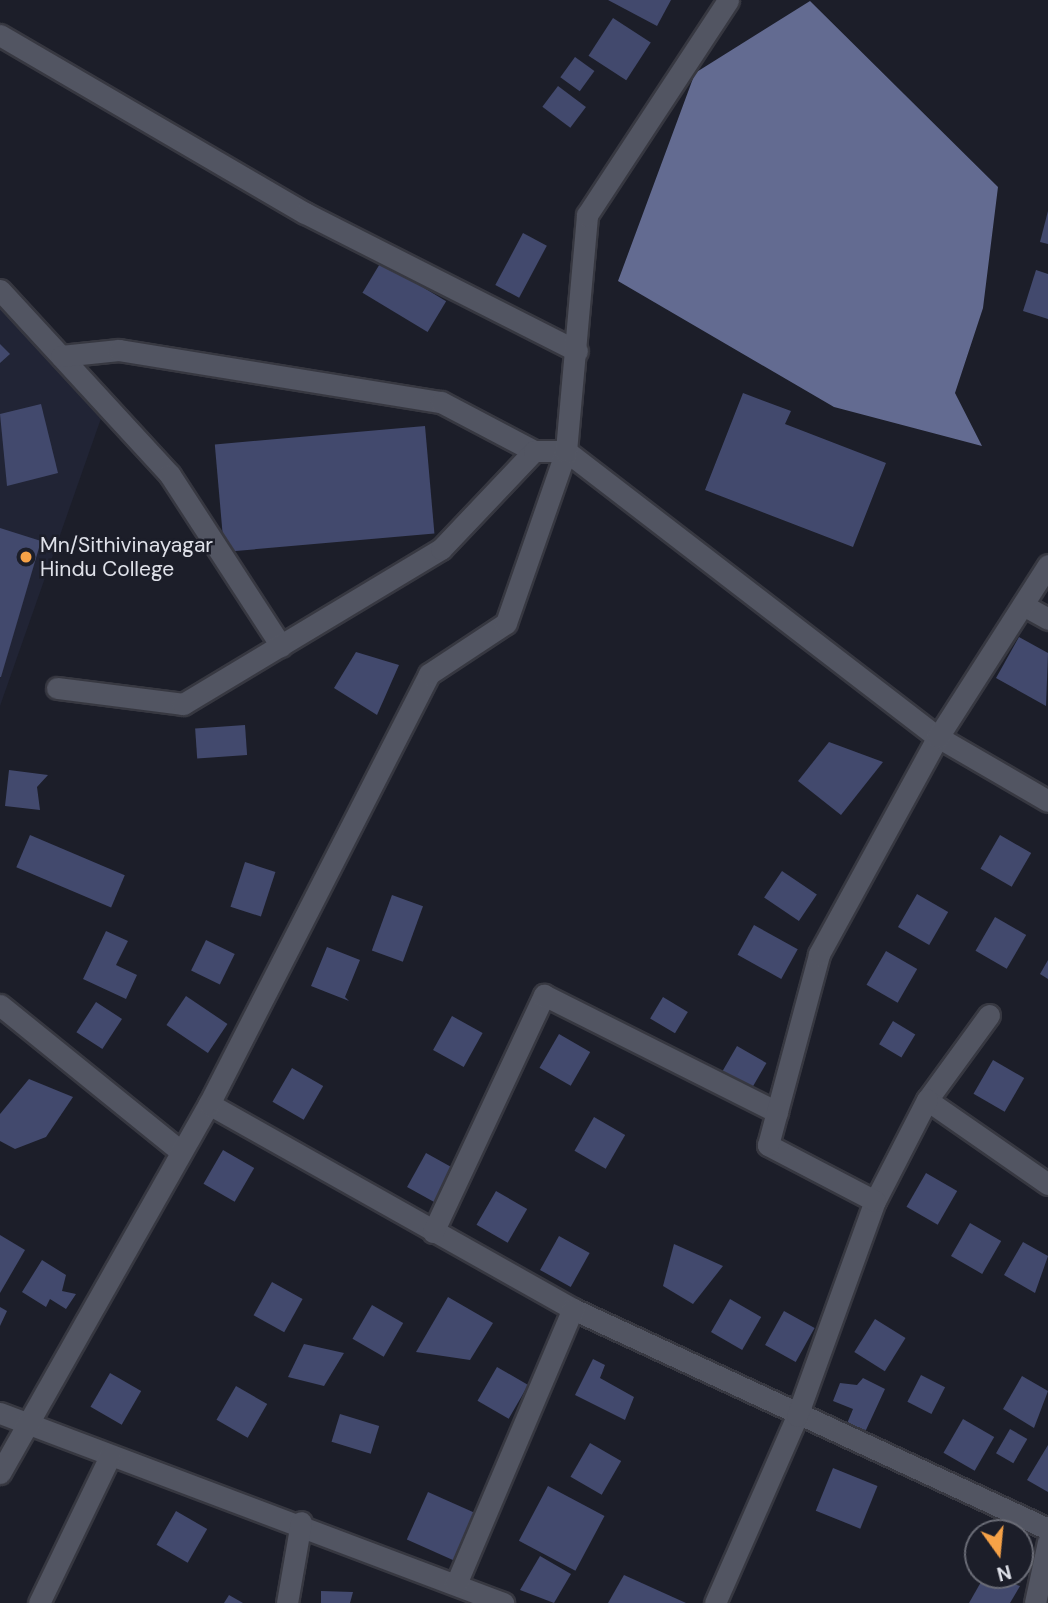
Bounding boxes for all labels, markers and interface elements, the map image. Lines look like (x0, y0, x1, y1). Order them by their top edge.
place label: Mn/Sithivinayagar Hindu College (40, 532, 213, 582)
marker: Mn/Sithivinayagar Hindu College (18, 549, 34, 565)
north arrow (964, 1519, 1034, 1589)
text: N (994, 1559, 1014, 1587)

